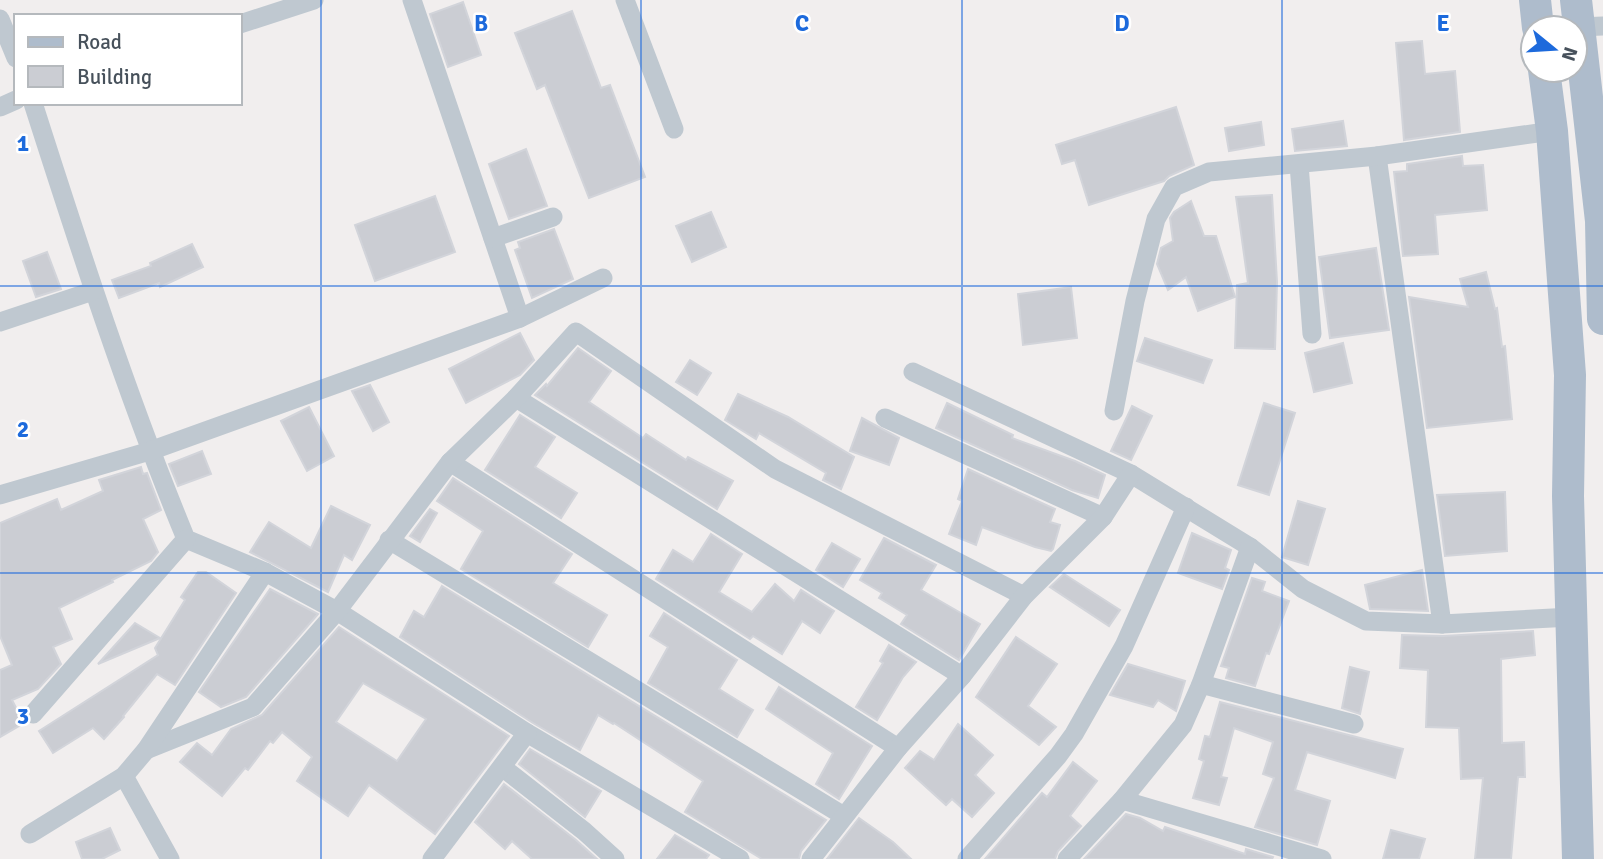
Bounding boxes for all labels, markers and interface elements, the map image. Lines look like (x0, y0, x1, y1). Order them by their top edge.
text: B (474, 9, 488, 38)
text: C (795, 9, 809, 38)
text: D (1114, 9, 1130, 38)
text: E (1436, 9, 1450, 38)
legend (14, 14, 242, 105)
north arrow (1519, 14, 1589, 84)
text: Road (77, 29, 122, 55)
text: N (1556, 44, 1583, 64)
text: Building (77, 64, 152, 90)
text: 1 (17, 129, 29, 158)
text: 2 (17, 415, 29, 444)
text: 3 (17, 702, 29, 731)

